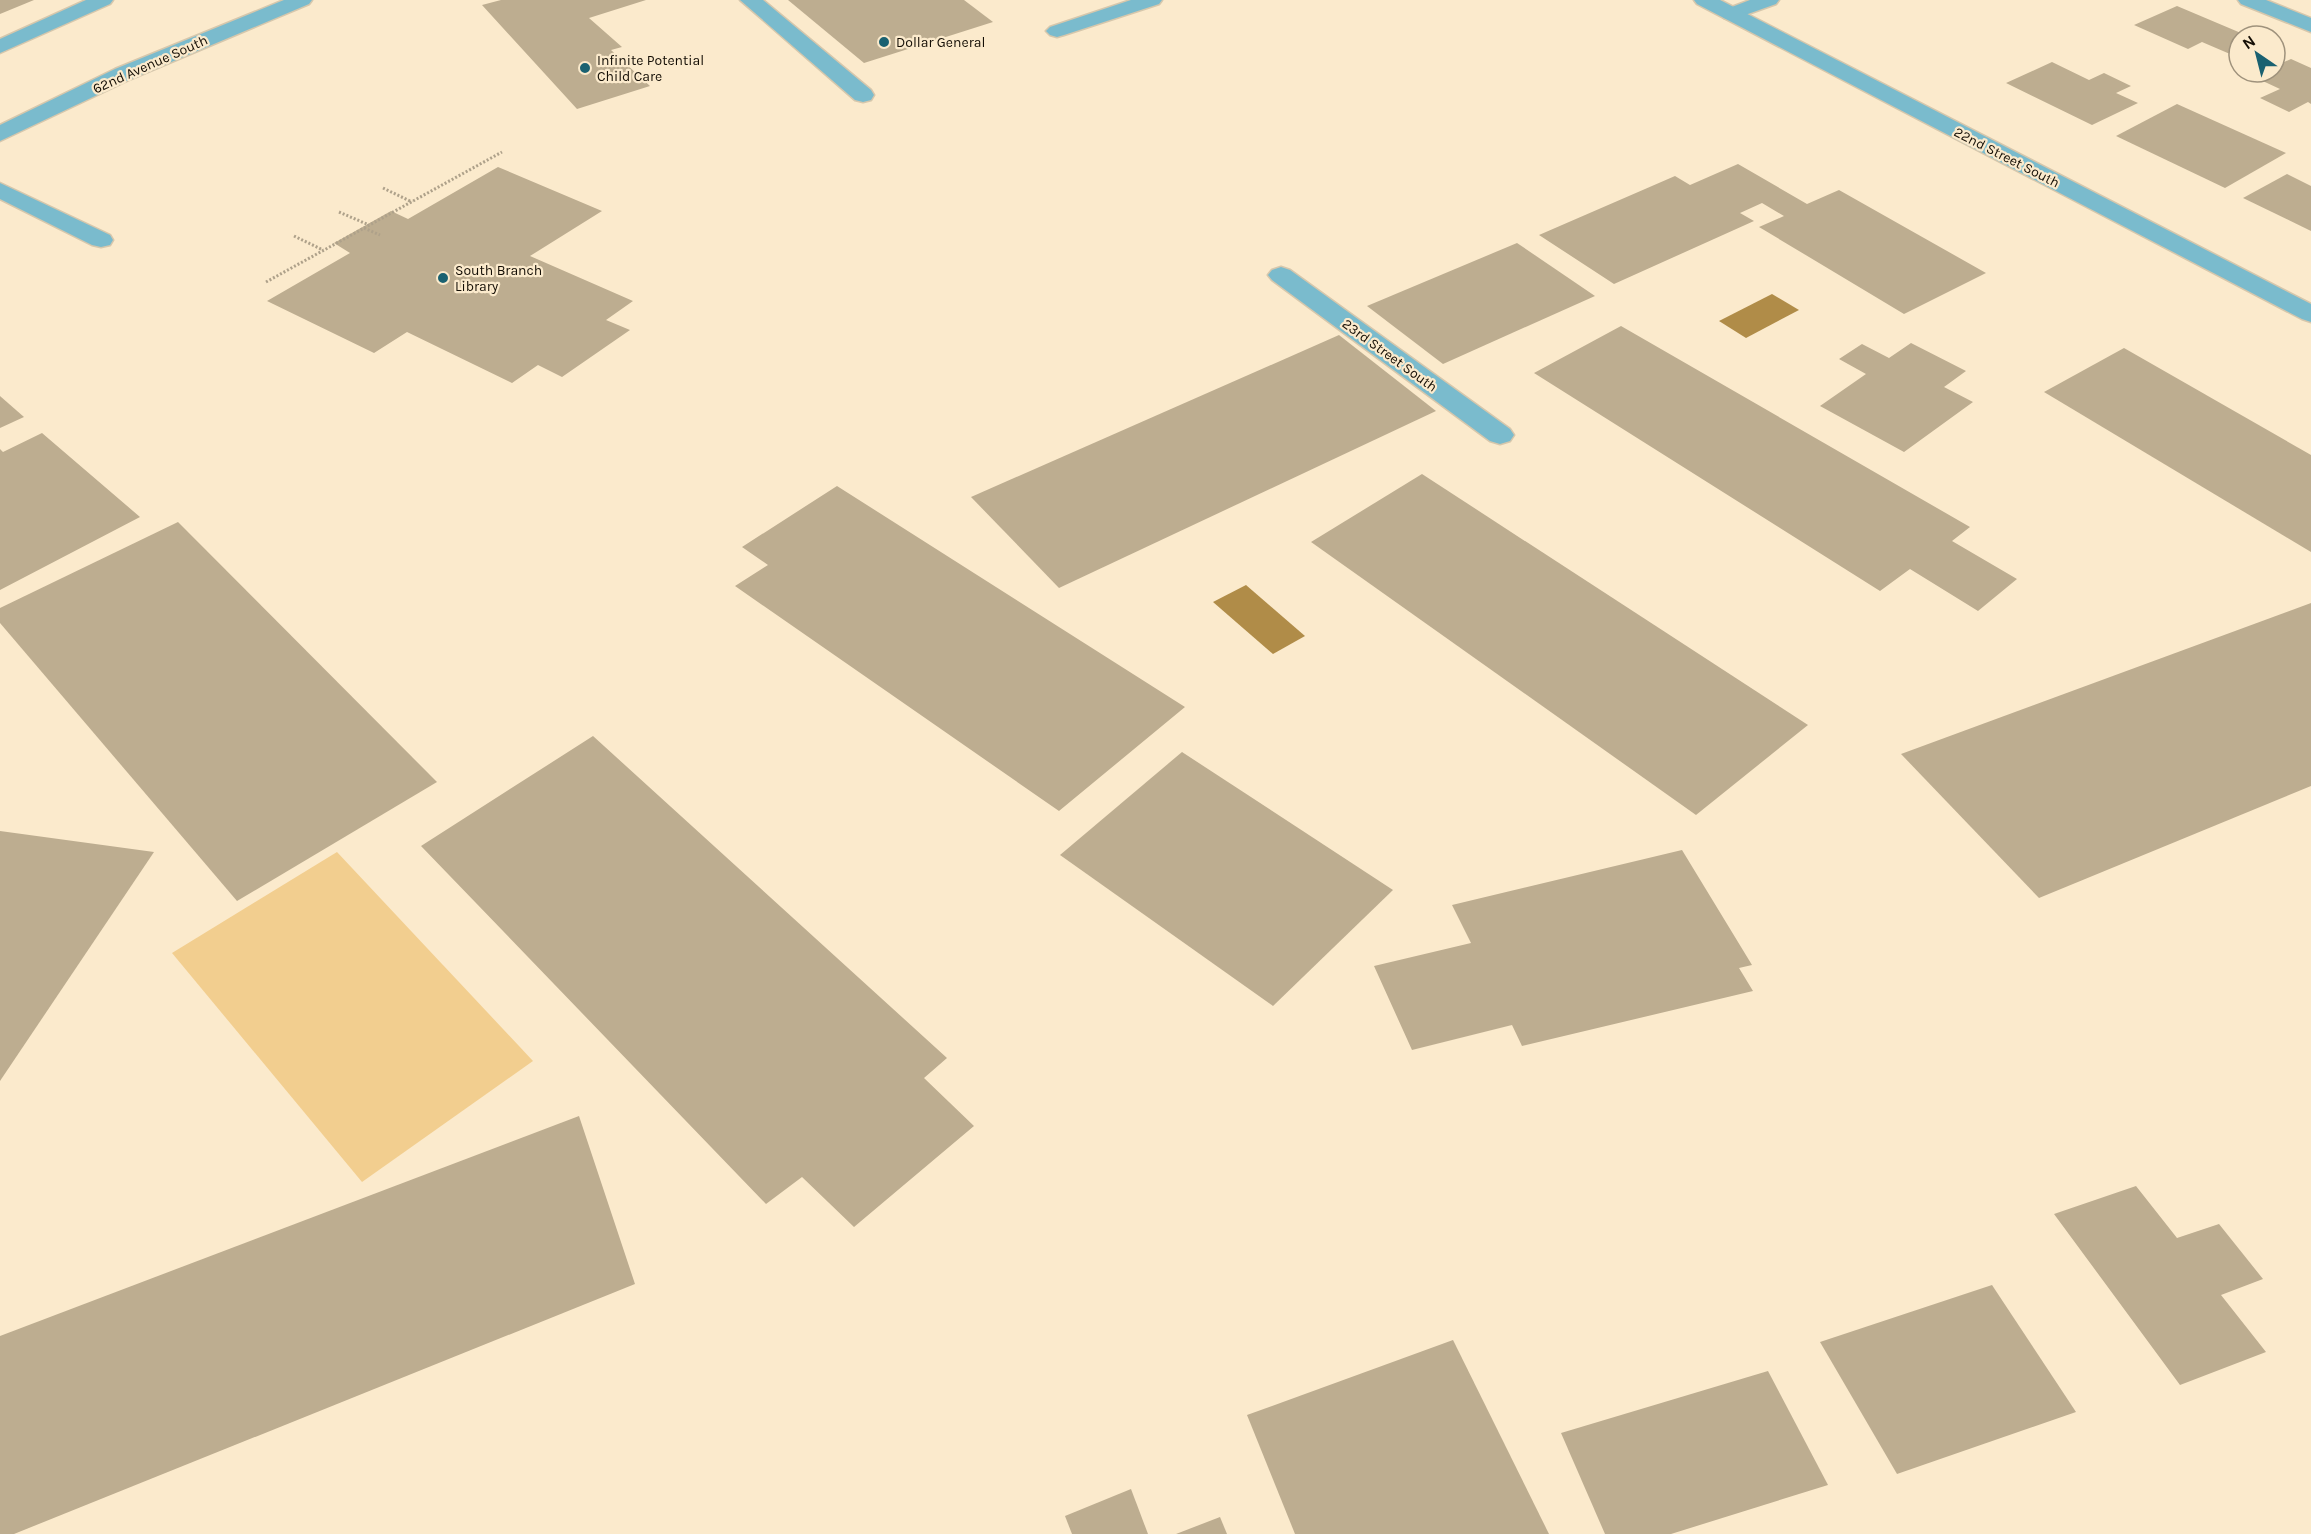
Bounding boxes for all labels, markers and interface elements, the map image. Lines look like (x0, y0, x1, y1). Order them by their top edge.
north arrow (2227, 24, 2287, 84)
street label: 62nd Avenue South (90, 31, 210, 97)
text: N (2239, 31, 2259, 53)
place label: Dollar General (896, 34, 985, 51)
marker: Dollar General (877, 35, 891, 49)
place label: Infinite Potential Child Care (597, 52, 704, 85)
marker: Infinite Potential Child Care (578, 61, 592, 75)
street label: 22nd Street South (1951, 123, 2062, 191)
place label: South Branch Library (455, 262, 542, 295)
marker: South Branch Library (436, 271, 450, 285)
street label: 23rd Street South (1339, 315, 1440, 396)

